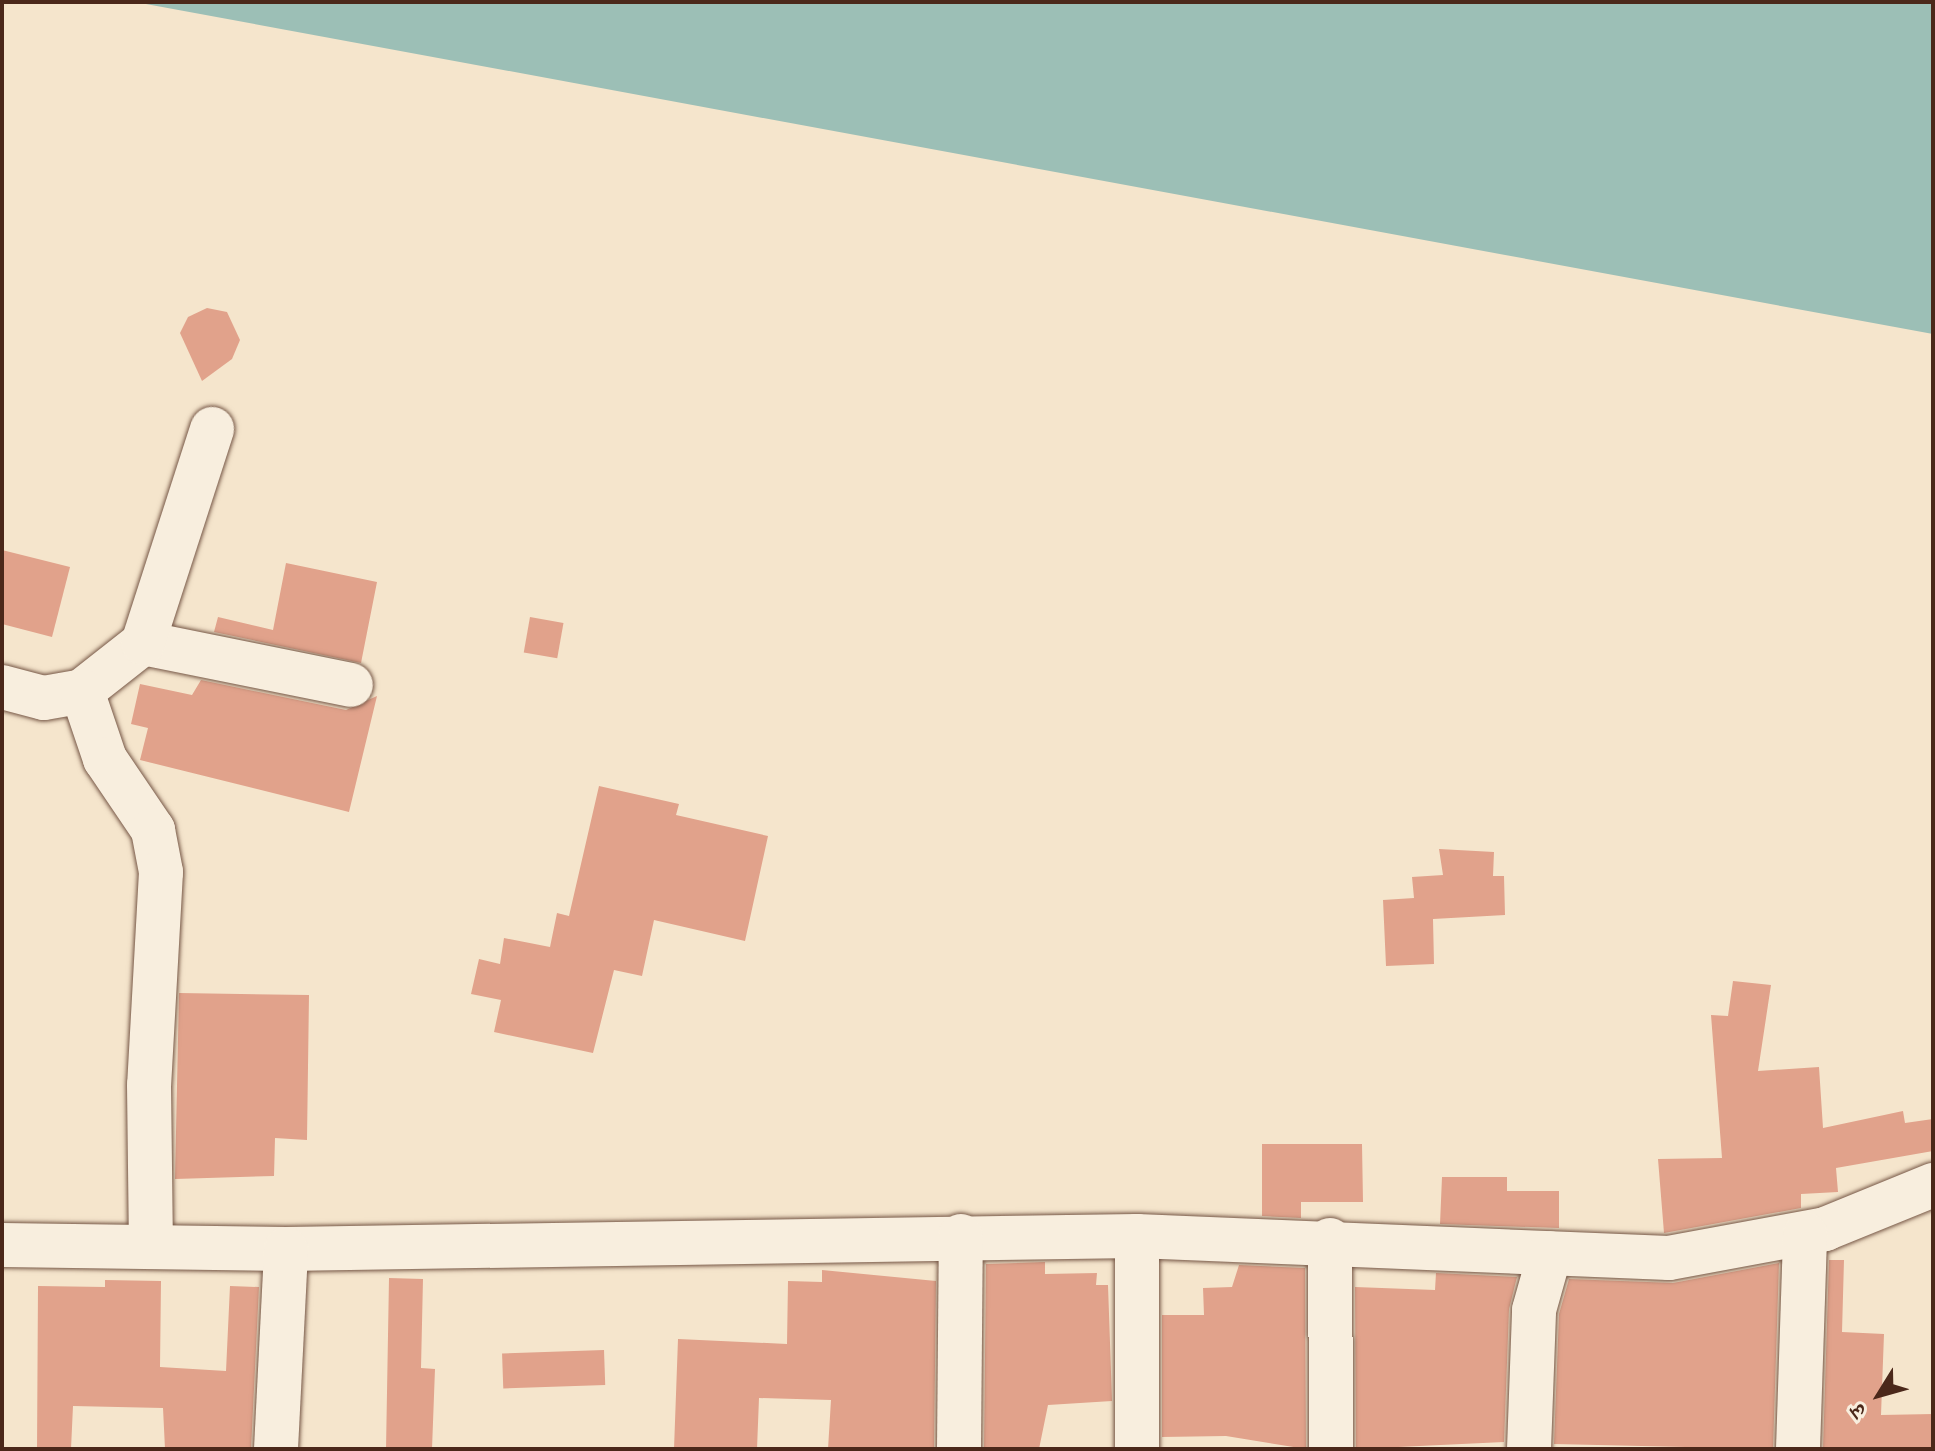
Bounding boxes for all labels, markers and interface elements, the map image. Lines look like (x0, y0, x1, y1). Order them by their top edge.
north arrow (1839, 1355, 1919, 1435)
text: उ (1844, 1395, 1876, 1424)

